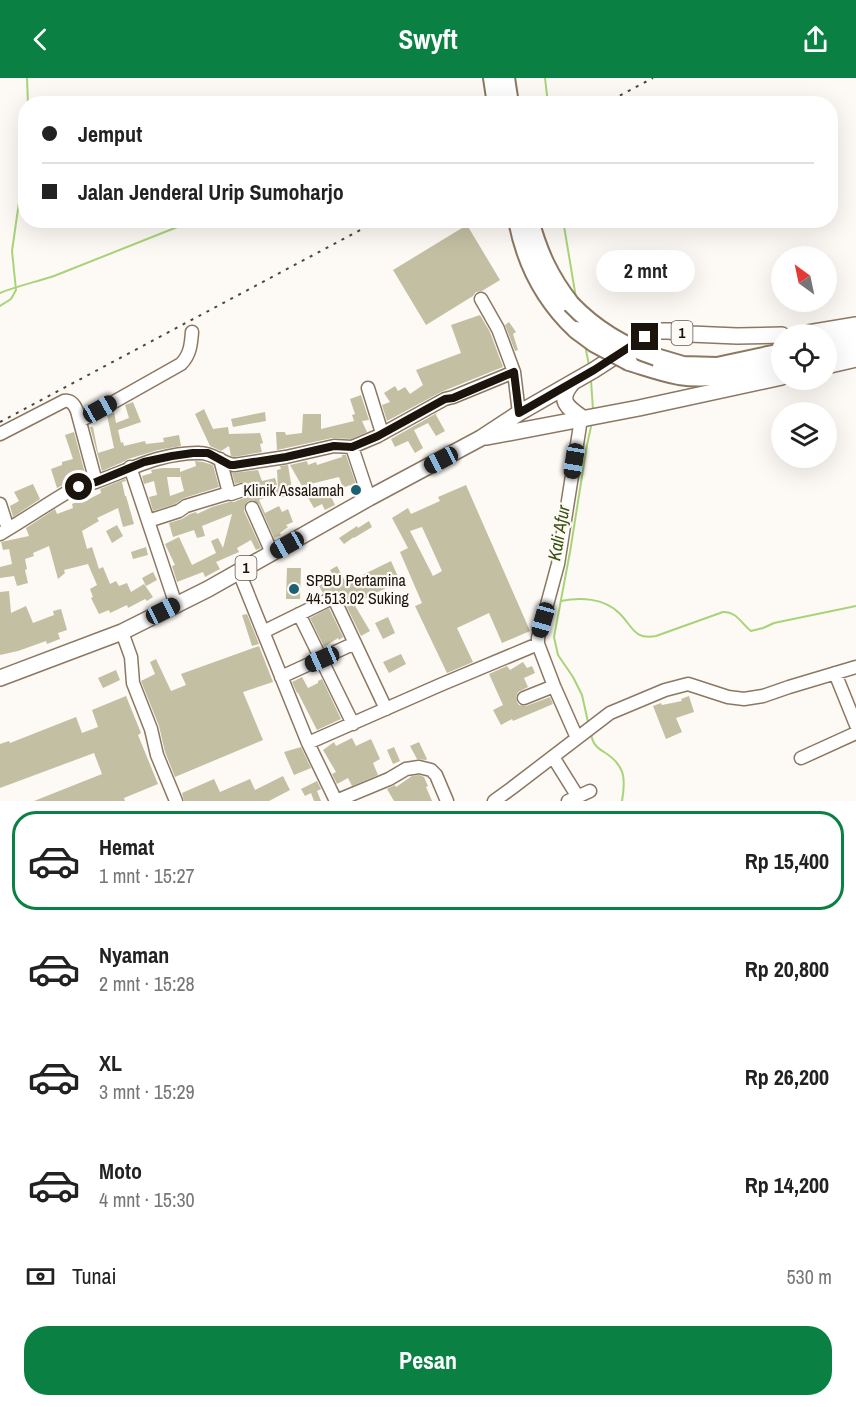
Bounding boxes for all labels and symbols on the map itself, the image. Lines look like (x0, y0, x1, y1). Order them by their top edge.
north arrow (771, 246, 837, 312)
callout: 2 mnt (596, 250, 694, 292)
road number: 1 (672, 321, 692, 345)
route end (631, 323, 658, 350)
car (80, 392, 120, 426)
car (562, 442, 586, 480)
car (421, 444, 461, 476)
route start (65, 473, 92, 500)
place label: Klinik Assalamah (243, 479, 344, 501)
marker: Klinik Assalamah (349, 483, 363, 497)
water label: Kali Afur (541, 502, 576, 562)
car (267, 528, 307, 562)
road number: 1 (236, 556, 256, 580)
place label: SPBU Pertamina 44.513.02 Suking (306, 569, 410, 609)
marker: SPBU Pertamina 44.513.02 Suking (287, 582, 301, 596)
car (143, 595, 183, 627)
car (529, 600, 557, 640)
car (302, 643, 342, 675)

